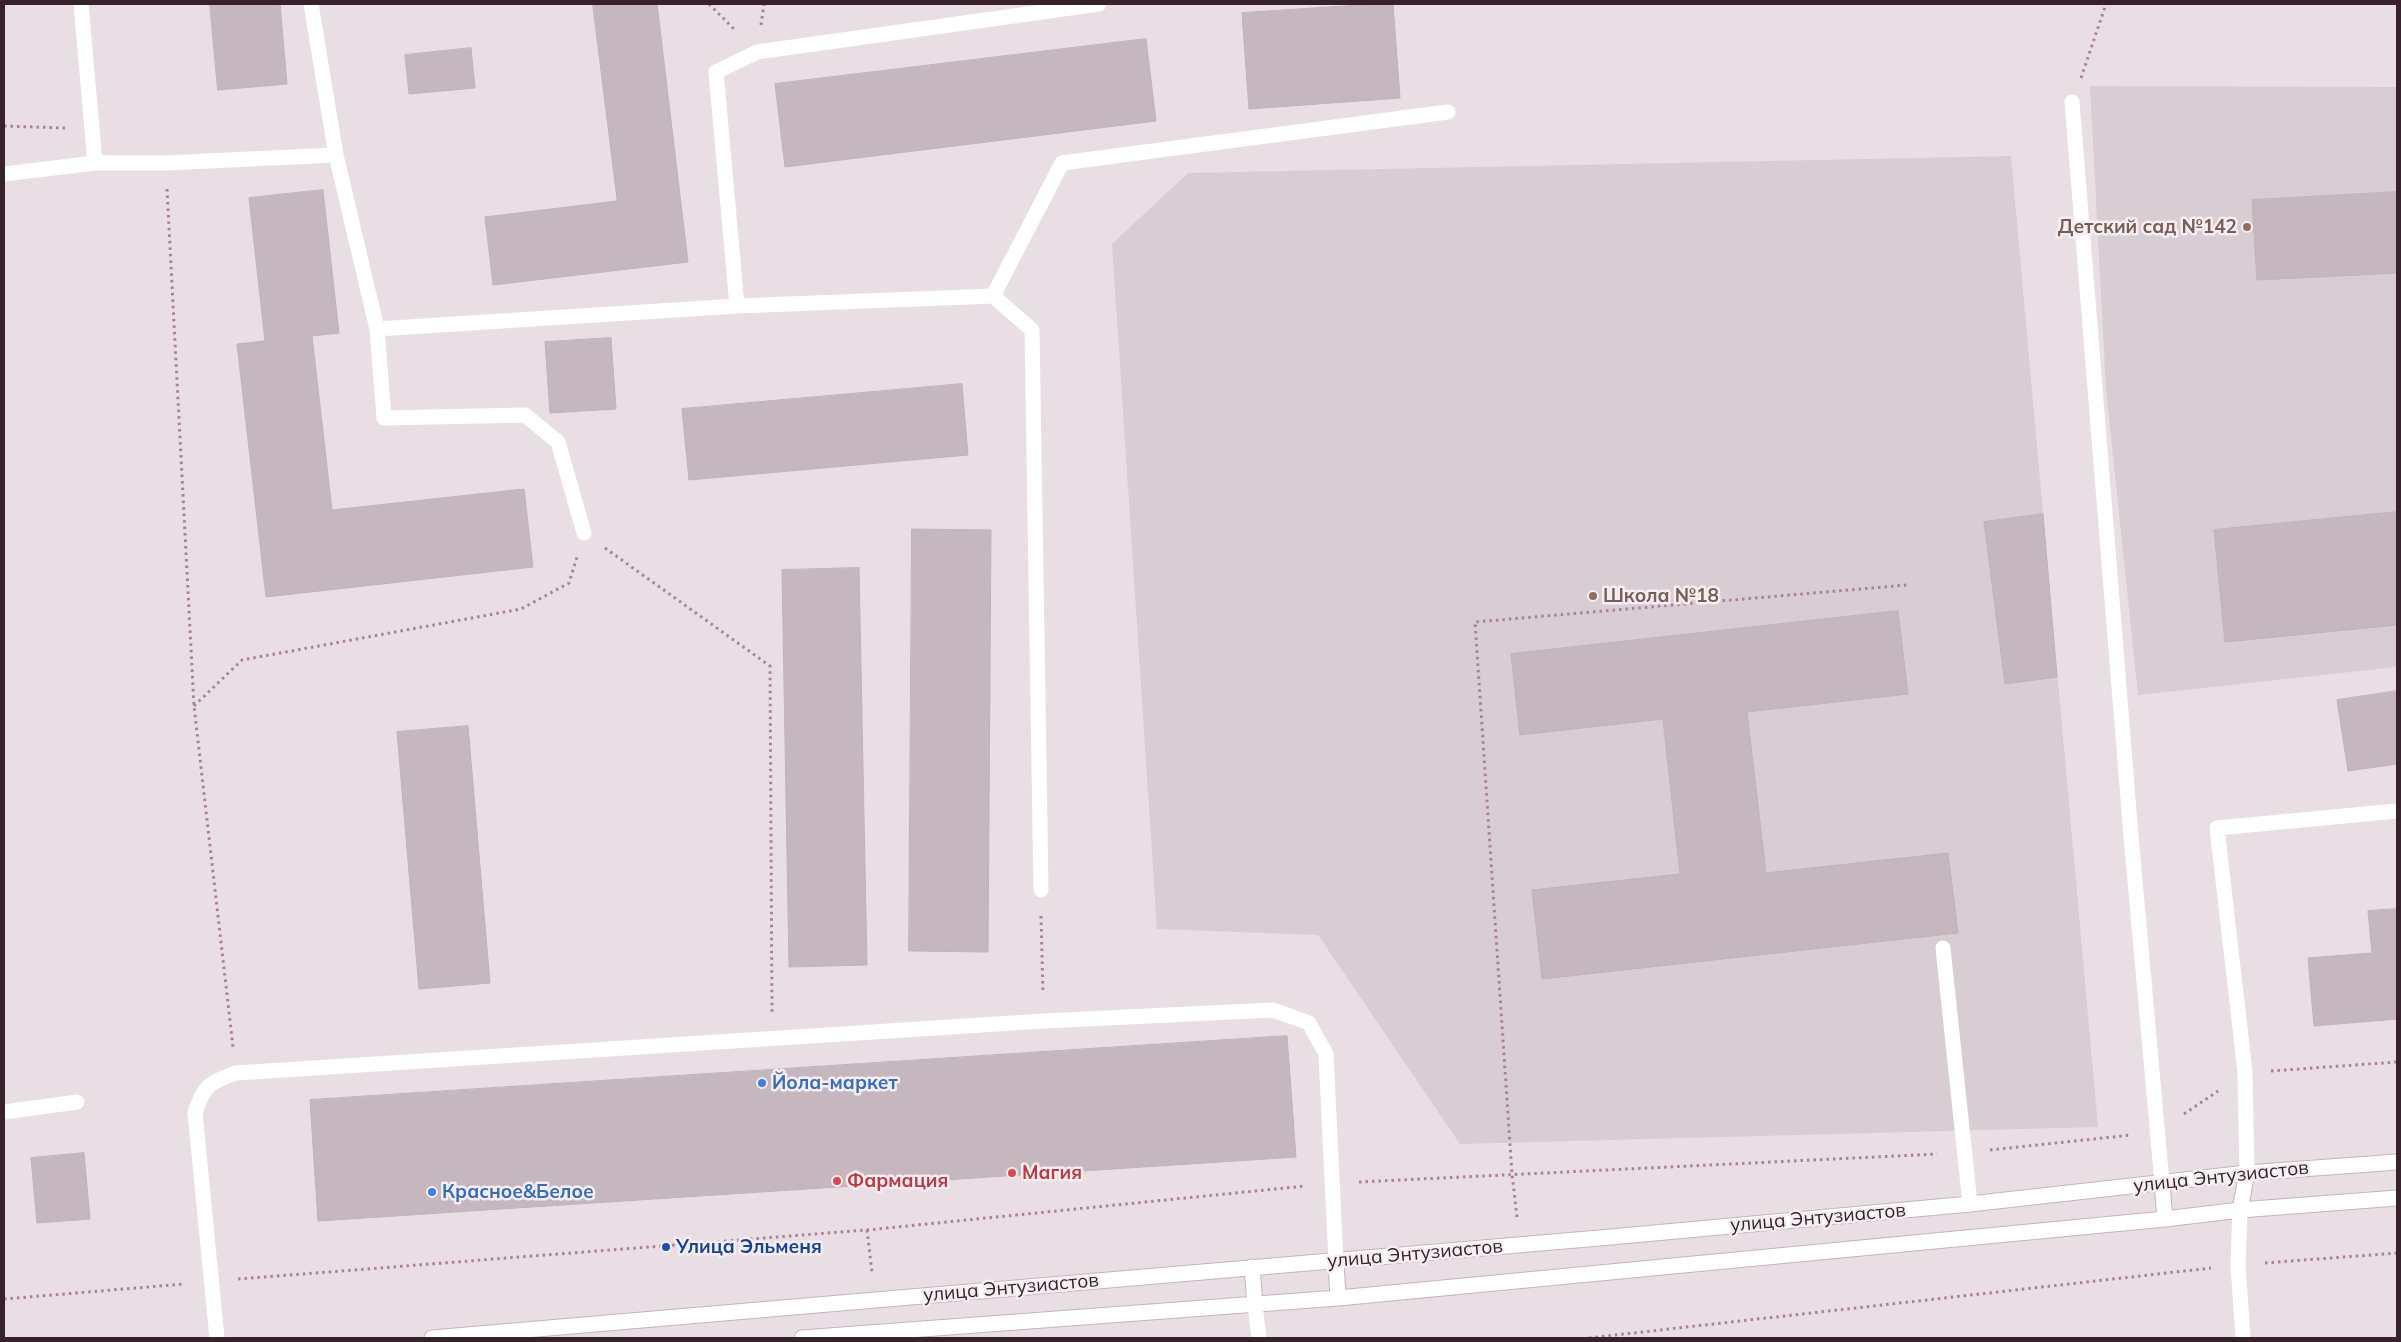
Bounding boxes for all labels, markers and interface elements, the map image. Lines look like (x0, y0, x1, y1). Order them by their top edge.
place label: Детский сад №142 (2058, 216, 2237, 238)
marker: Детский сад №142 (2241, 221, 2253, 233)
place label: Школа №18 (1603, 585, 1719, 607)
marker: Школа №18 (1587, 590, 1599, 602)
place label: Йола-маркет (772, 1072, 898, 1094)
marker: Йола-маркет (756, 1077, 768, 1089)
street label: улица Энтузиастов (2132, 1156, 2310, 1198)
place label: Магия (1022, 1162, 1082, 1184)
marker: Магия (1006, 1167, 1018, 1179)
place label: Фармация (847, 1170, 948, 1192)
marker: Фармация (831, 1175, 843, 1187)
place label: Красное&Белое (442, 1181, 594, 1203)
marker: Красное&Белое (426, 1186, 438, 1198)
street label: улица Энтузиастов (1729, 1199, 1907, 1237)
street label: улица Энтузиастов (1326, 1235, 1504, 1273)
place label: Улица Эльменя (676, 1236, 822, 1258)
marker: Улица Эльменя (660, 1241, 672, 1253)
street label: улица Энтузиастов (922, 1269, 1100, 1307)

